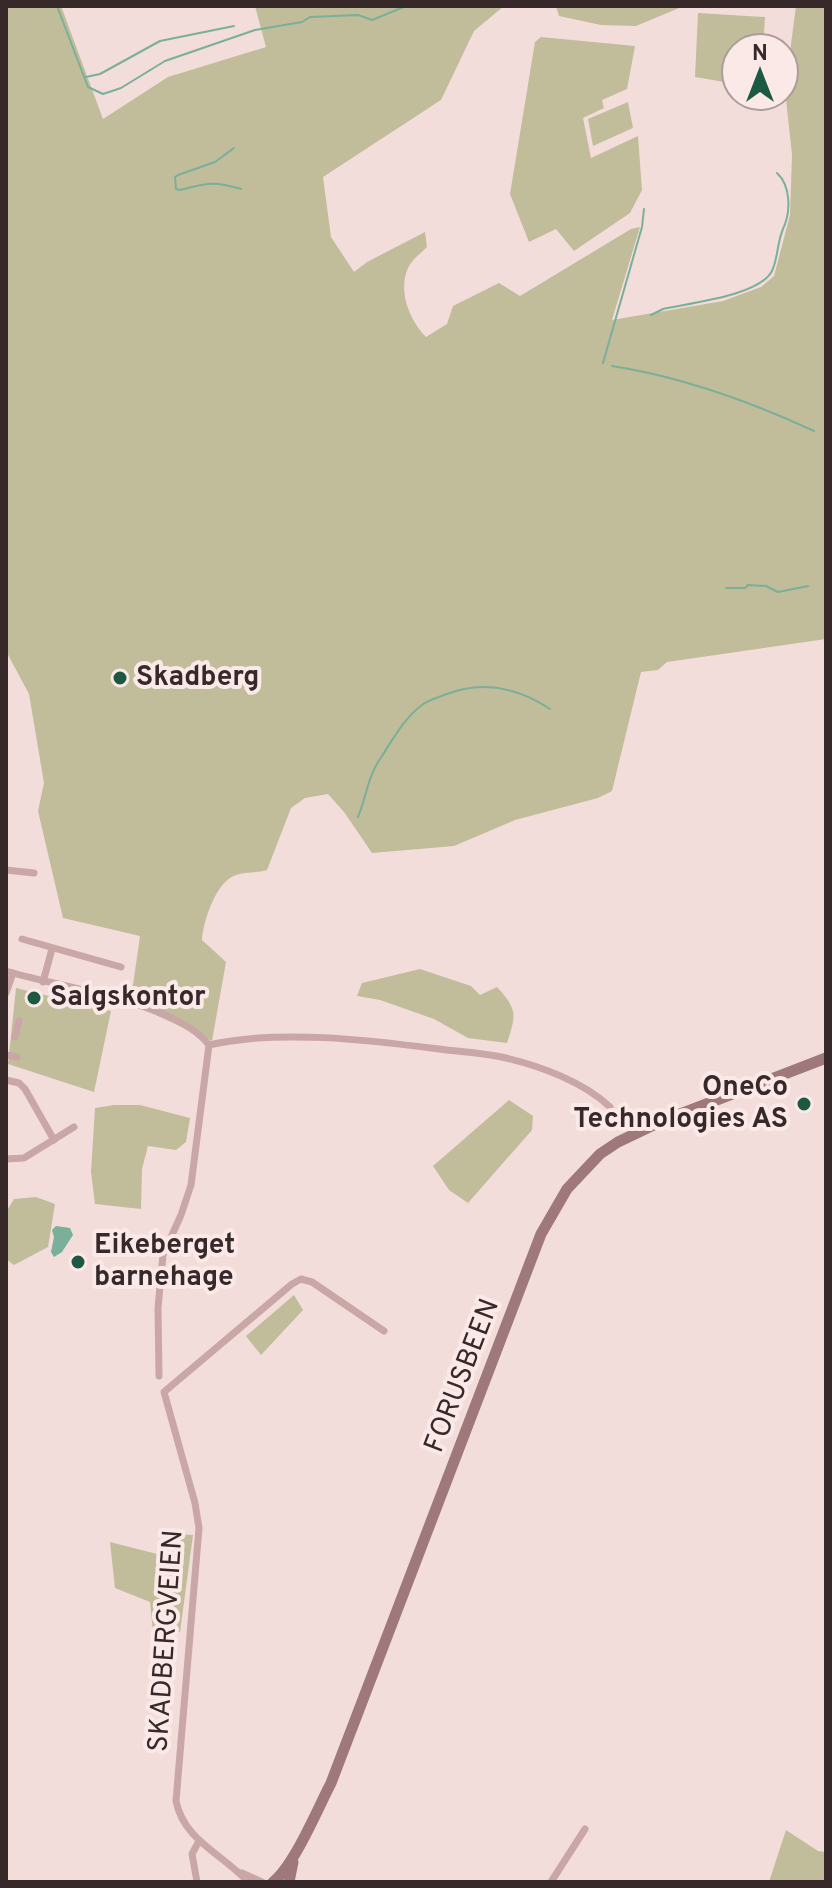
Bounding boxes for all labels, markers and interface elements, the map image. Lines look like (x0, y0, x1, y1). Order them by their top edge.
north arrow (720, 32, 800, 112)
text: N (752, 41, 768, 68)
place label: Skadberg (136, 660, 259, 696)
marker: Skadberg (111, 669, 129, 687)
place label: Salgskontor (50, 980, 206, 1016)
marker: Salgskontor (25, 989, 43, 1007)
place label: OneCo Technologies AS (573, 1070, 788, 1138)
marker: OneCo Technologies AS (795, 1095, 813, 1113)
place label: Eikeberget barnehage (94, 1228, 235, 1296)
marker: Eikeberget barnehage (69, 1253, 87, 1271)
street label: FORUSBEEN (417, 1294, 509, 1458)
street label: SKADBERGVEIEN (141, 1529, 193, 1753)

